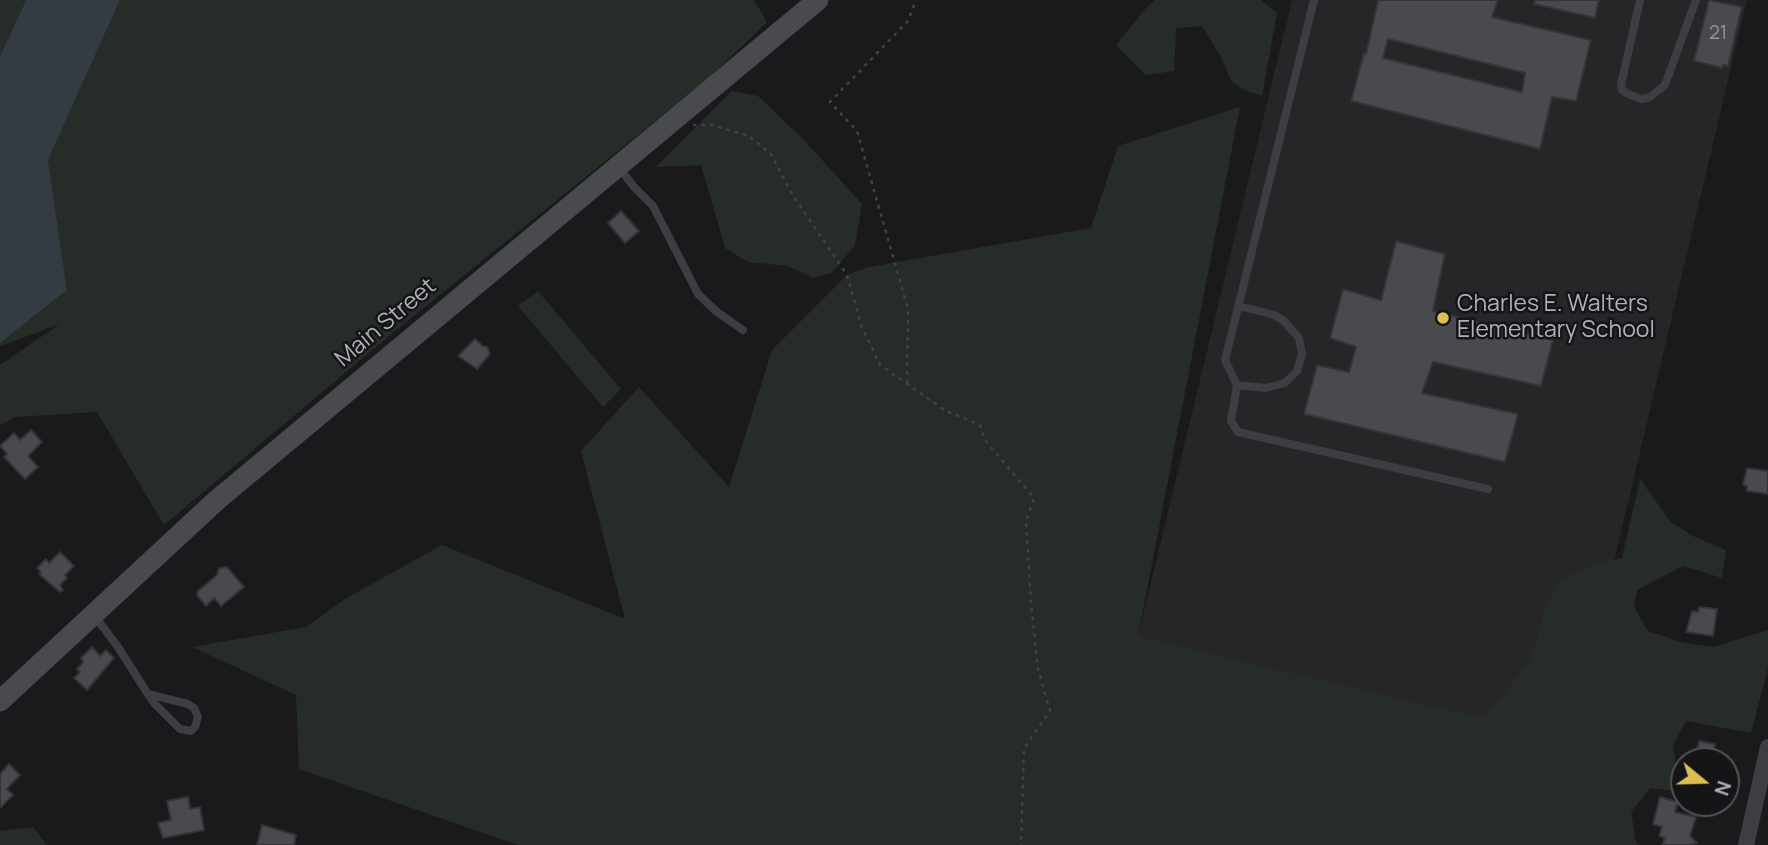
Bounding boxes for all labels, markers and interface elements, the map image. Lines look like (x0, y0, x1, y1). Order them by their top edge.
house number: 21 (1709, 23, 1727, 45)
street label: Main Street (330, 273, 442, 373)
place label: Charles E. Walters Elementary School (1457, 291, 1655, 345)
marker: Charles E. Walters Elementary School (1435, 310, 1451, 326)
north arrow (1670, 747, 1740, 817)
text: N (1708, 777, 1737, 799)

